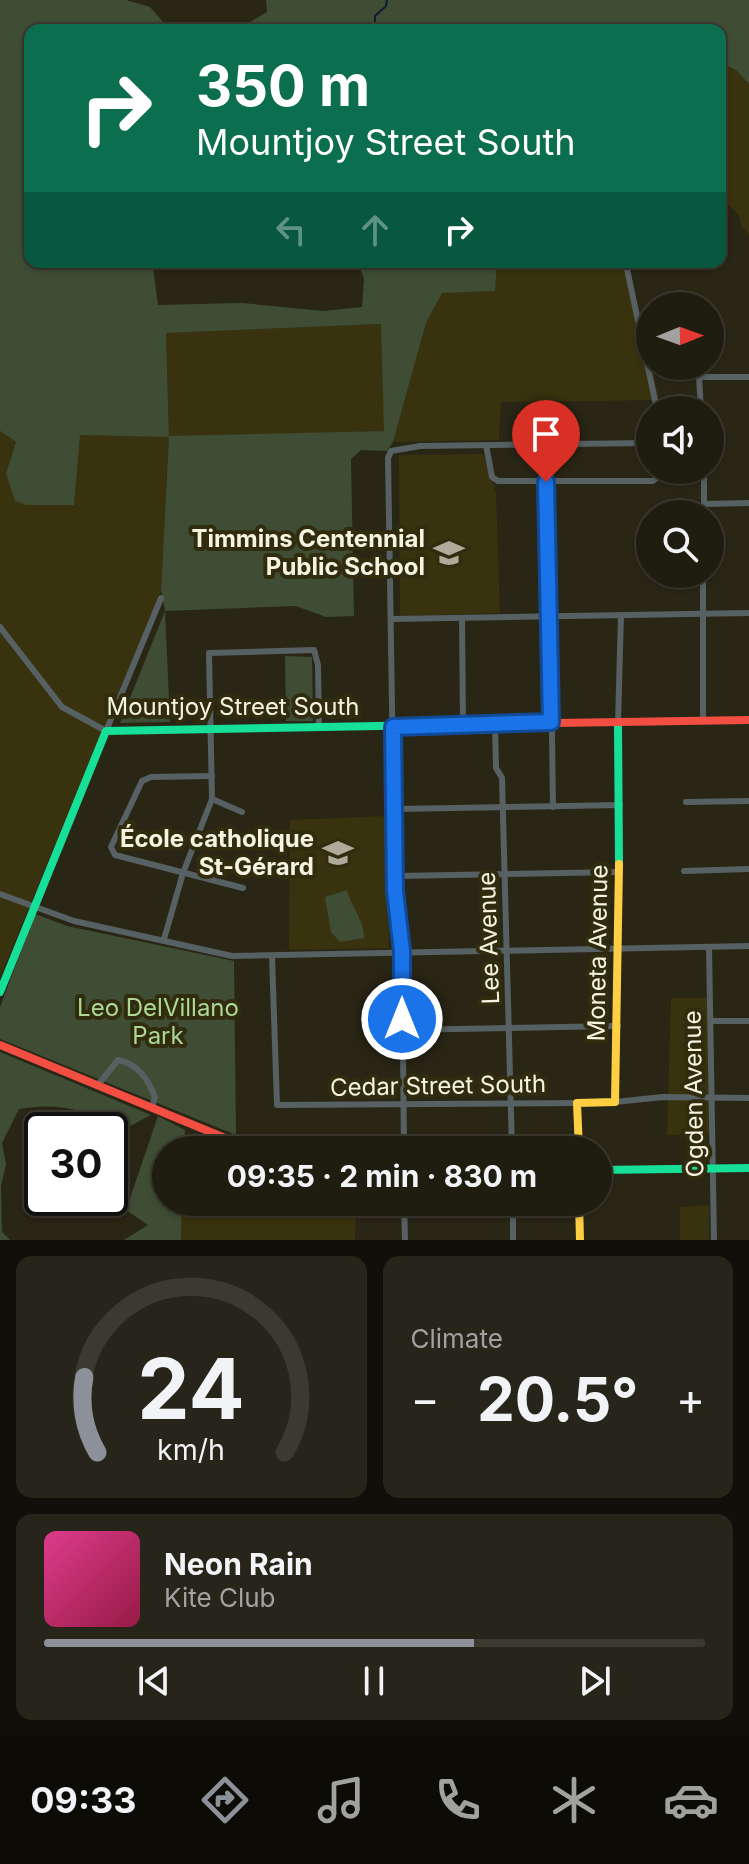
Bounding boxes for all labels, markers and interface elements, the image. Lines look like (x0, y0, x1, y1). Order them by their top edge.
text: 350 m (196, 52, 370, 120)
icon: right (64, 56, 168, 160)
text: Mountjoy Street South (196, 120, 576, 164)
icon: left (269, 208, 313, 252)
icon: ahead (353, 208, 397, 252)
icon: right (437, 208, 481, 252)
north arrow (636, 292, 724, 380)
map controls (636, 292, 724, 588)
button: sound (636, 396, 724, 484)
pin (512, 400, 580, 482)
icon: arrive (524, 412, 568, 456)
button: search (636, 500, 724, 588)
place label: Timmins Centennial Public School (191, 524, 425, 581)
school or university icon: Timmins Centennial Public School (432, 536, 466, 570)
street label: Mountjoy Street South (107, 692, 360, 721)
place label: École catholique St-Gérard (120, 824, 314, 881)
school or university icon: École catholique St-Gérard (321, 836, 355, 870)
street label: Moneta Avenue (581, 864, 614, 1042)
street label: Lee Avenue (472, 871, 505, 1005)
position arrow (360, 977, 444, 1061)
park label: Leo DelVillano Park (77, 993, 239, 1050)
street label: Ogden Avenue (678, 1010, 709, 1178)
street label: Cedar Street South (330, 1069, 546, 1102)
speed limit sign: 30 (24, 1112, 128, 1216)
text: 09:35 · 2 min · 830 m (227, 1158, 537, 1194)
text: Climate (411, 1323, 503, 1354)
text: 24 (138, 1338, 245, 1439)
text: 20.5° (477, 1363, 639, 1435)
text: − (411, 1372, 440, 1426)
text: + (676, 1372, 705, 1426)
text: km/h (157, 1432, 225, 1467)
text: Neon Rain (164, 1546, 313, 1582)
text: Kite Club (164, 1582, 275, 1613)
icon: previous (132, 1659, 176, 1703)
icon: pause (352, 1659, 396, 1703)
icon: next (573, 1659, 617, 1703)
icon: directions (197, 1772, 253, 1828)
icon: music (313, 1772, 369, 1828)
icon: phone (430, 1772, 486, 1828)
icon: climate (546, 1772, 602, 1828)
icon: car (663, 1772, 719, 1828)
text: 09:33 (30, 1778, 136, 1822)

